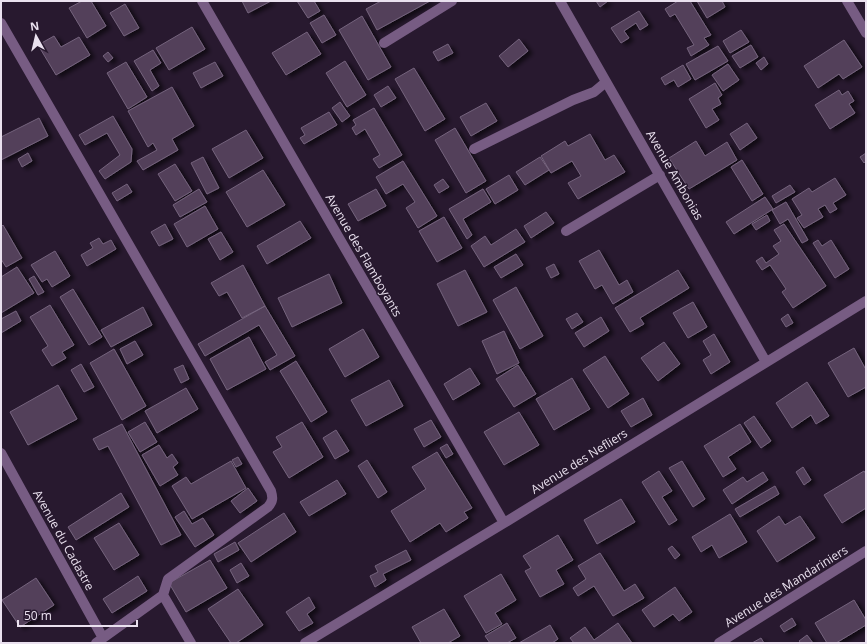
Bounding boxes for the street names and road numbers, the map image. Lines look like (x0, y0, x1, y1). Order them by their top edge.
street label: Avenue Ambonias (642, 127, 708, 223)
street label: Avenue des Flamboyants (322, 190, 406, 320)
street label: Avenue des Nefliers (527, 424, 631, 498)
street label: Avenue du Cadastre (29, 487, 99, 594)
street label: Avenue des Mandariniers (721, 541, 851, 631)

